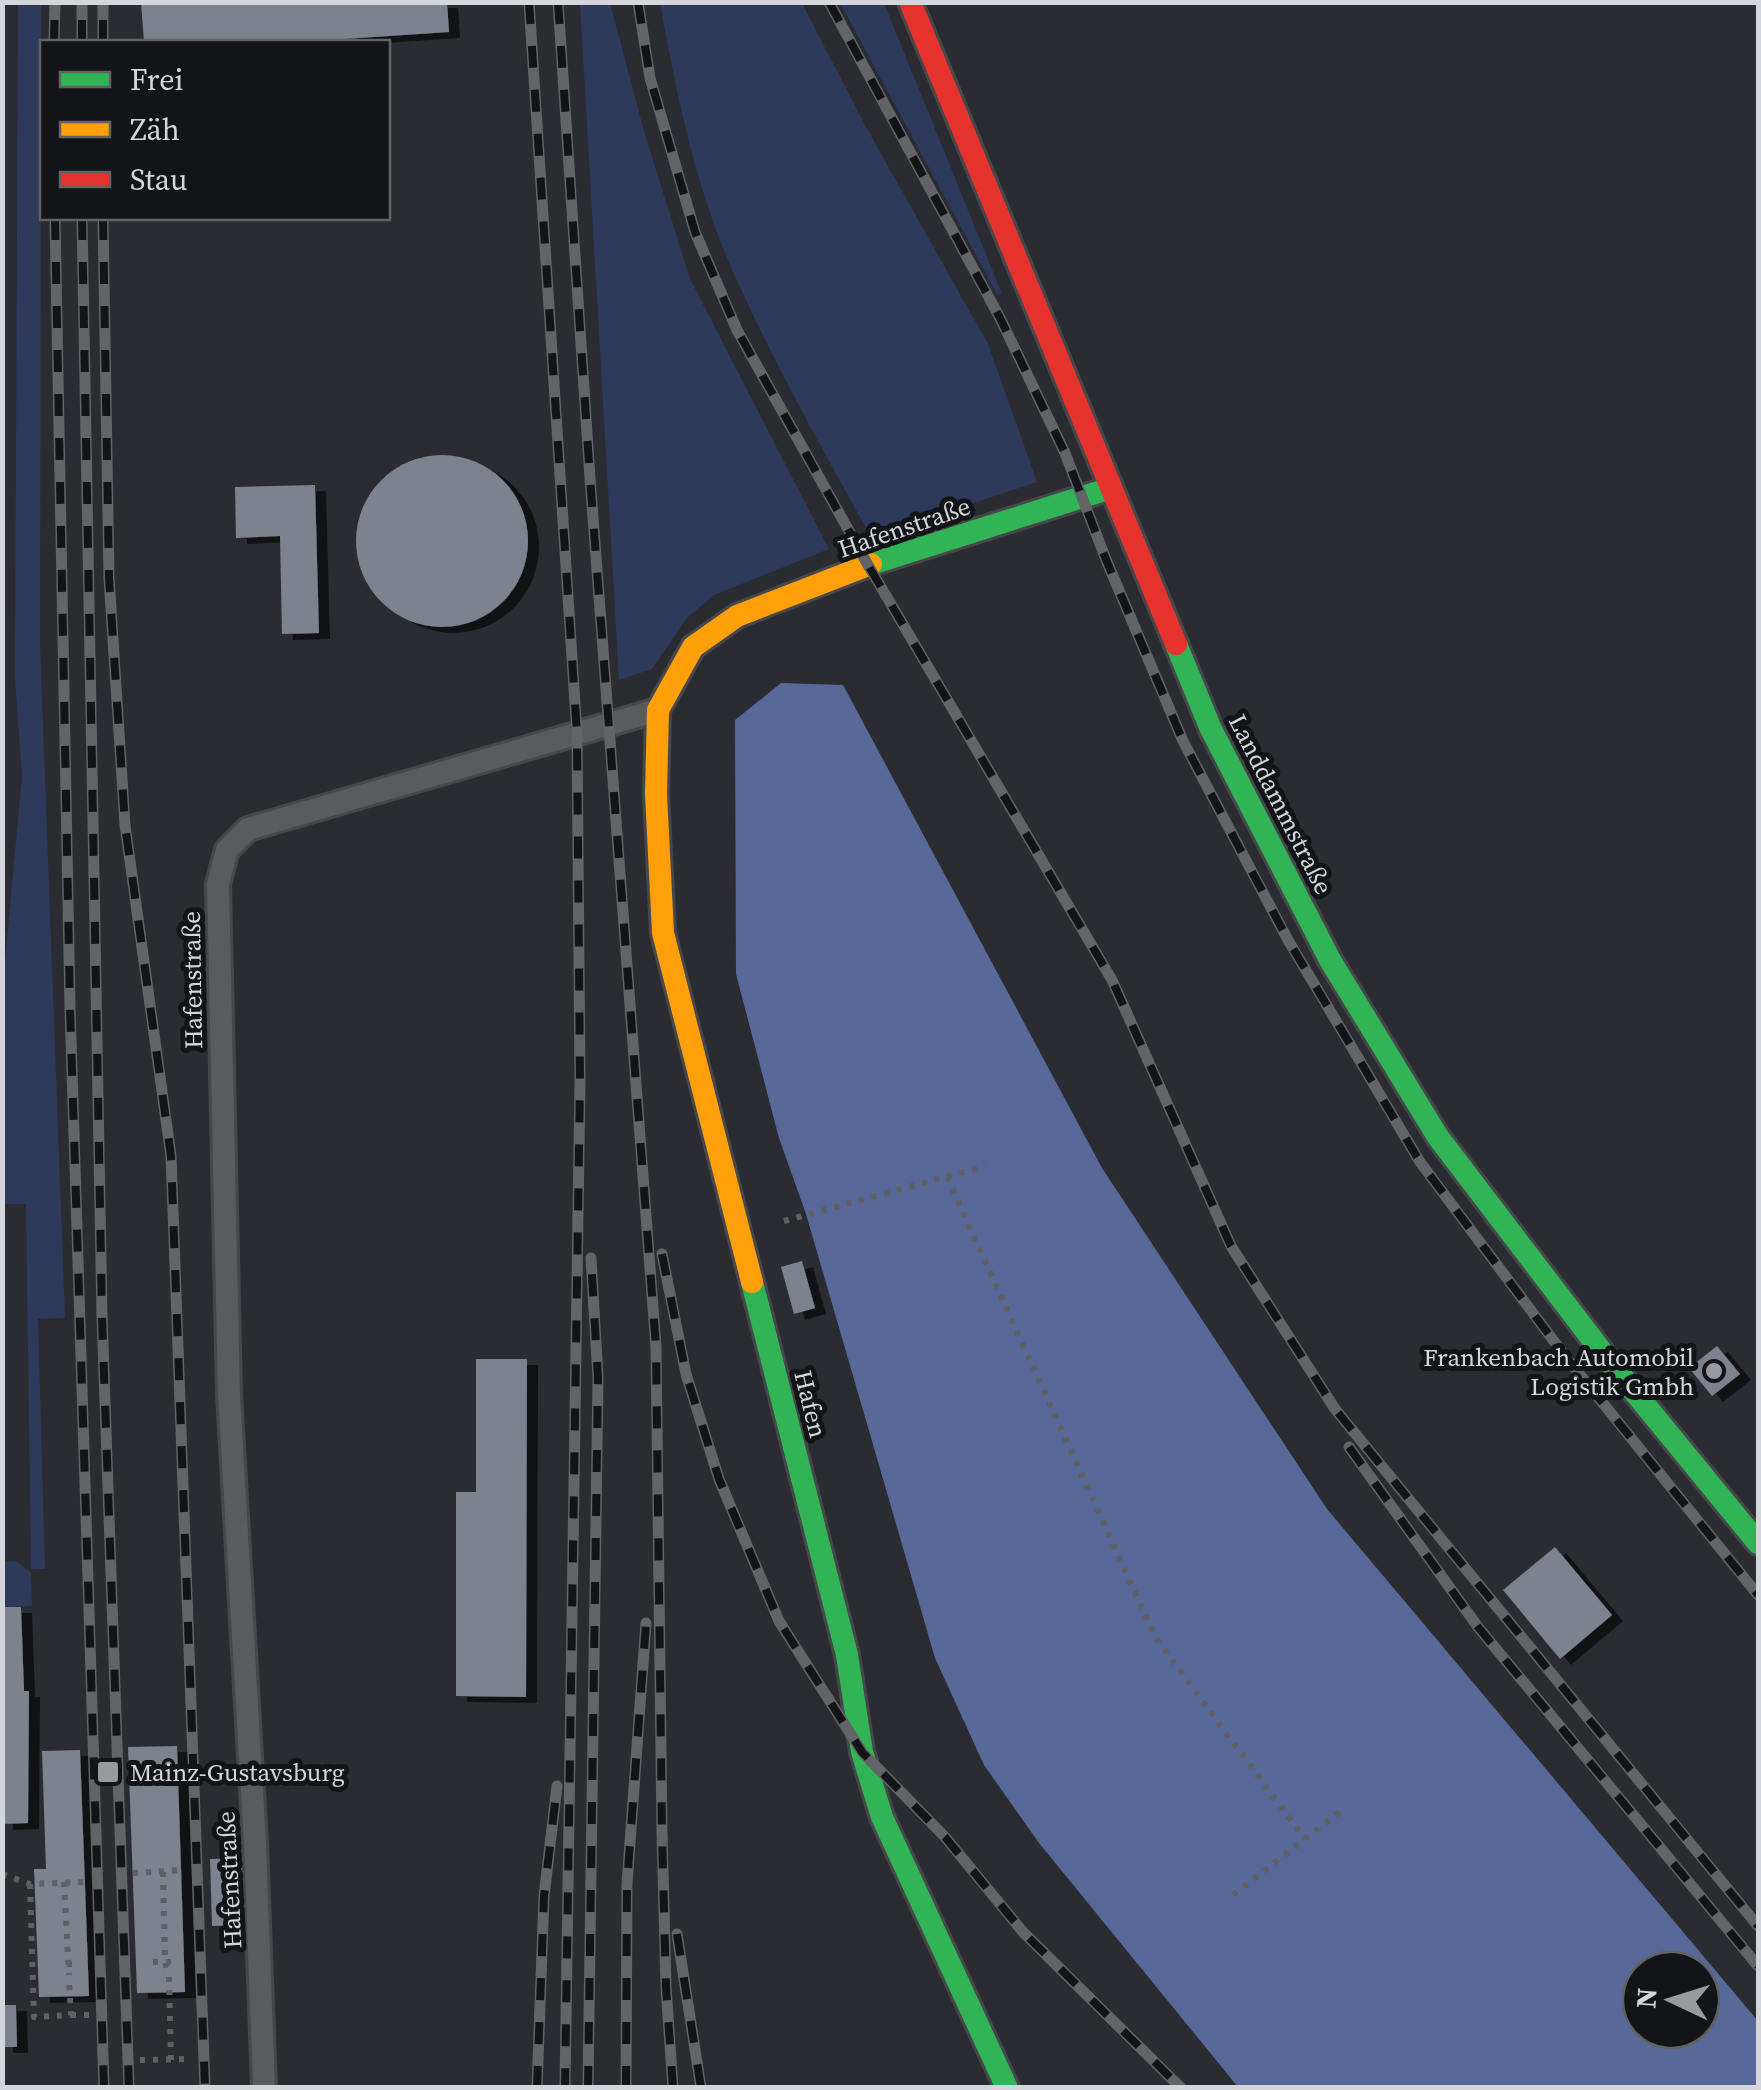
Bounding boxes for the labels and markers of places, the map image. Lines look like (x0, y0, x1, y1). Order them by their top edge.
place label: Frankenbach Automobil Logistik Gmbh (1423, 1340, 1694, 1403)
marker: Frankenbach Automobil Logistik Gmbh (1703, 1360, 1725, 1382)
place label: Mainz-Gustavsburg (130, 1755, 345, 1789)
marker: Mainz-Gustavsburg (95, 1759, 121, 1785)

